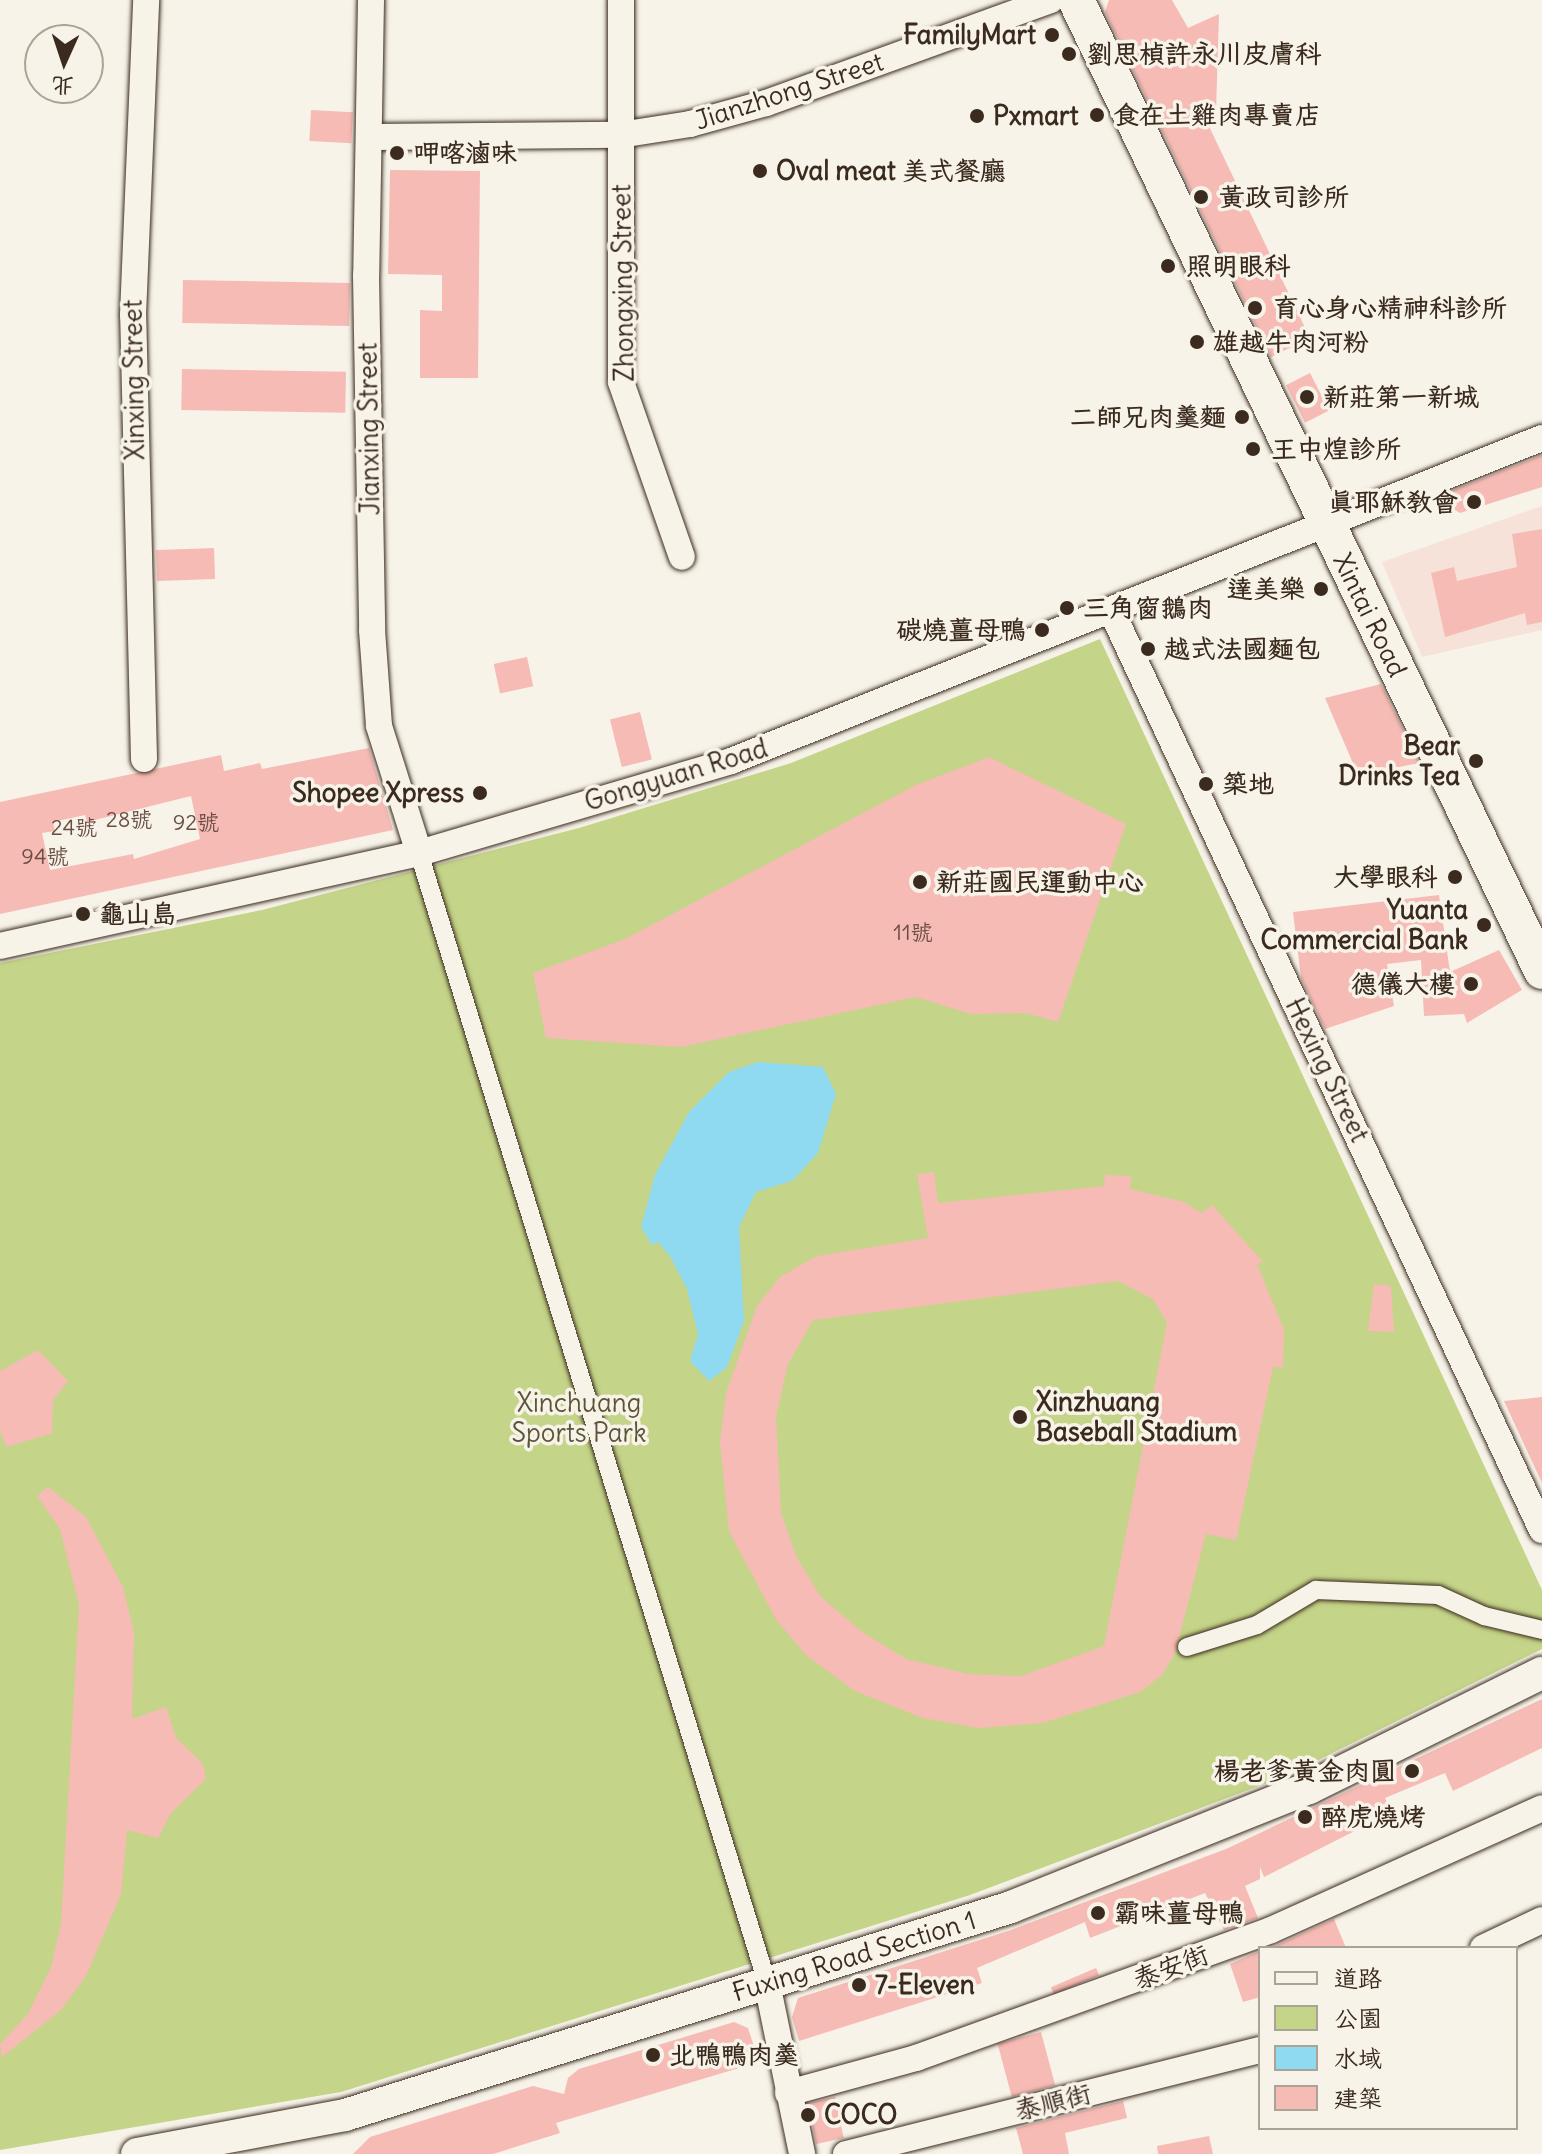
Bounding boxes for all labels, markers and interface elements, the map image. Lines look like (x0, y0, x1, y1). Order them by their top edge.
place label: FamilyMart (903, 19, 1036, 51)
north arrow (24, 24, 104, 104)
marker: FamilyMart (1043, 26, 1061, 44)
place label: 劉思楨許永川皮膚科 (1087, 38, 1321, 70)
marker: 劉思楨許永川皮膚科 (1058, 43, 1080, 65)
street label: Jianzhong Street (691, 46, 887, 136)
text: 北 (51, 71, 75, 101)
place label: 食在土雞肉專賣店 (1113, 99, 1321, 131)
place label: Pxmart (993, 100, 1078, 132)
marker: 食在土雞肉專賣店 (1088, 106, 1106, 124)
marker: Pxmart (968, 107, 986, 125)
place label: 呷喀滷味 (413, 137, 517, 169)
marker: 呷喀滷味 (388, 144, 406, 162)
place label: Oval meat 美式餐廳 (776, 155, 1006, 187)
marker: Oval meat 美式餐廳 (751, 162, 769, 180)
place label: 黃政司診所 (1219, 181, 1349, 213)
street label: Zhongxing Street (606, 184, 640, 382)
marker: 黃政司診所 (1190, 186, 1212, 208)
place label: 照明眼科 (1186, 250, 1290, 282)
marker: 照明眼科 (1157, 255, 1179, 277)
place label: 育心身心精神科診所 (1273, 292, 1507, 324)
marker: 育心身心精神科診所 (1244, 297, 1266, 319)
street label: Xinxing Street (117, 299, 151, 461)
place label: 雄越牛肉河粉 (1213, 326, 1369, 358)
marker: 雄越牛肉河粉 (1188, 333, 1206, 351)
street label: Jianxing Street (352, 342, 386, 516)
place label: 新莊第一新城 (1323, 381, 1479, 413)
marker: 新莊第一新城 (1298, 388, 1316, 406)
place label: 二師兄肉羹麵 (1070, 401, 1226, 433)
marker: 二師兄肉羹麵 (1233, 408, 1251, 426)
place label: 王中煌診所 (1271, 433, 1401, 465)
marker: 王中煌診所 (1242, 438, 1264, 460)
place label: 真耶穌教會 (1328, 486, 1458, 518)
marker: 真耶穌教會 (1465, 493, 1483, 511)
street label: Xintai Road (1327, 548, 1413, 682)
place label: 達美樂 (1227, 573, 1305, 605)
marker: 達美樂 (1312, 580, 1330, 598)
place label: 三角窗鵝肉 (1083, 592, 1213, 624)
marker: 三角窗鵝肉 (1058, 599, 1076, 617)
place label: 碳燒薑母鴨 (896, 614, 1026, 646)
marker: 碳燒薑母鴨 (1033, 621, 1051, 639)
place label: 越式法國麵包 (1164, 633, 1320, 665)
marker: 越式法國麵包 (1139, 640, 1157, 658)
place label: Bear Drinks Tea (1338, 730, 1460, 792)
street label: Gongyuan Road (581, 732, 771, 818)
marker: Bear Drinks Tea (1467, 752, 1485, 770)
place label: 築地 (1222, 768, 1274, 800)
marker: 築地 (1197, 775, 1215, 793)
place label: Shopee Xpress (292, 777, 464, 809)
marker: Shopee Xpress (471, 784, 489, 802)
house number: 28號 (106, 807, 152, 833)
house number: 92號 (173, 810, 219, 836)
house number: 24號 (51, 815, 97, 841)
house number: 94號 (21, 844, 69, 870)
place label: 大學眼科 (1333, 861, 1437, 893)
place label: 新莊國民運動中心 (936, 866, 1144, 898)
marker: 大學眼科 (1444, 866, 1466, 888)
marker: 新莊國民運動中心 (911, 873, 929, 891)
place label: Yuanta Commercial Bank (1260, 894, 1468, 956)
place label: 龜山島 (99, 898, 177, 930)
marker: 龜山島 (74, 905, 92, 923)
marker: Yuanta Commercial Bank (1475, 916, 1493, 934)
house number: 11號 (893, 920, 933, 946)
place label: 德儀大樓 (1351, 968, 1455, 1000)
marker: 德儀大樓 (1462, 975, 1480, 993)
street label: Hexing Street (1279, 993, 1375, 1147)
place label: Xinzhuang Baseball Stadium (1036, 1386, 1237, 1448)
park label: Xinchuang Sports Park (512, 1387, 646, 1448)
marker: Xinzhuang Baseball Stadium (1011, 1408, 1029, 1426)
place label: 楊老爹黃金肉圓 (1214, 1755, 1396, 1787)
marker: 楊老爹黃金肉圓 (1403, 1762, 1421, 1780)
place label: 醉虎燒烤 (1321, 1801, 1425, 1833)
marker: 醉虎燒烤 (1296, 1808, 1314, 1826)
place label: 霸味薑母鴨 (1114, 1897, 1244, 1929)
street label: Fuxing Road Section 1 (729, 1904, 979, 2008)
marker: 霸味薑母鴨 (1089, 1904, 1107, 1922)
street label: 泰安街 (1129, 1938, 1213, 1996)
legend (1258, 1946, 1518, 2130)
text: 道路 (1334, 1963, 1382, 1993)
place label: 7-Eleven (875, 1969, 975, 2001)
marker: 7-Eleven (850, 1976, 868, 1994)
text: 公園 (1334, 2003, 1382, 2033)
place label: 北鴨鴨肉羮 (669, 2039, 799, 2071)
text: 水域 (1334, 2043, 1382, 2073)
marker: 北鴨鴨肉羮 (644, 2046, 662, 2064)
street label: 泰順街 (1011, 2077, 1095, 2127)
text: 建築 (1334, 2083, 1382, 2113)
place label: COCO (824, 2099, 897, 2131)
marker: COCO (799, 2106, 817, 2124)

